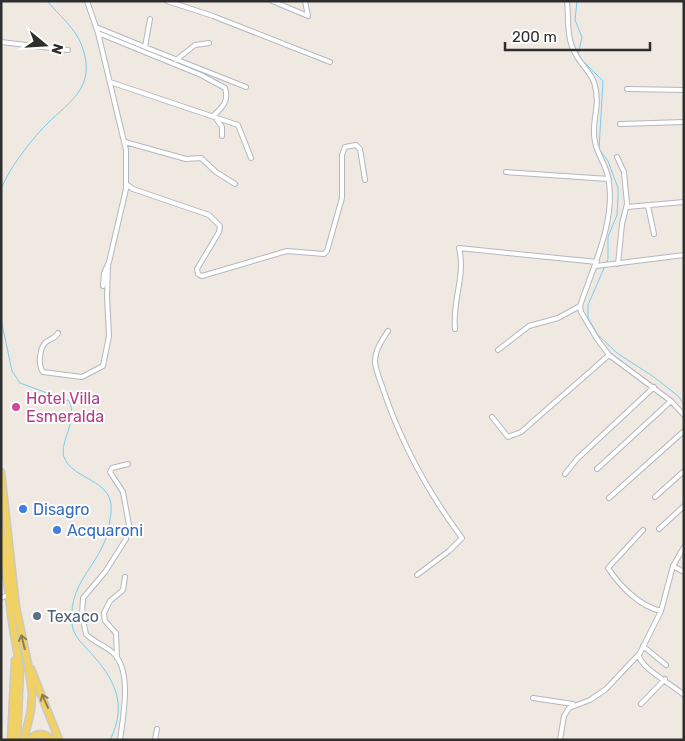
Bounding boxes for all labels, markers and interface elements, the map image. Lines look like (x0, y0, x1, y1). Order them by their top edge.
north arrow (20, 20, 70, 70)
scale bar (505, 20, 650, 52)
text: 200 m (512, 28, 557, 46)
text: N (47, 41, 67, 56)
place label: Hotel Villa Esmeralda (26, 389, 104, 426)
marker: Hotel Villa Esmeralda (10, 401, 22, 413)
place label: Disagro (33, 500, 90, 519)
marker: Disagro (17, 503, 29, 515)
place label: Acquaroni (67, 521, 143, 540)
marker: Acquaroni (51, 524, 63, 536)
place label: Texaco (47, 607, 99, 626)
marker: Texaco (31, 610, 43, 622)
one-way arrow (18, 634, 27, 650)
one-way arrow (39, 694, 49, 709)

